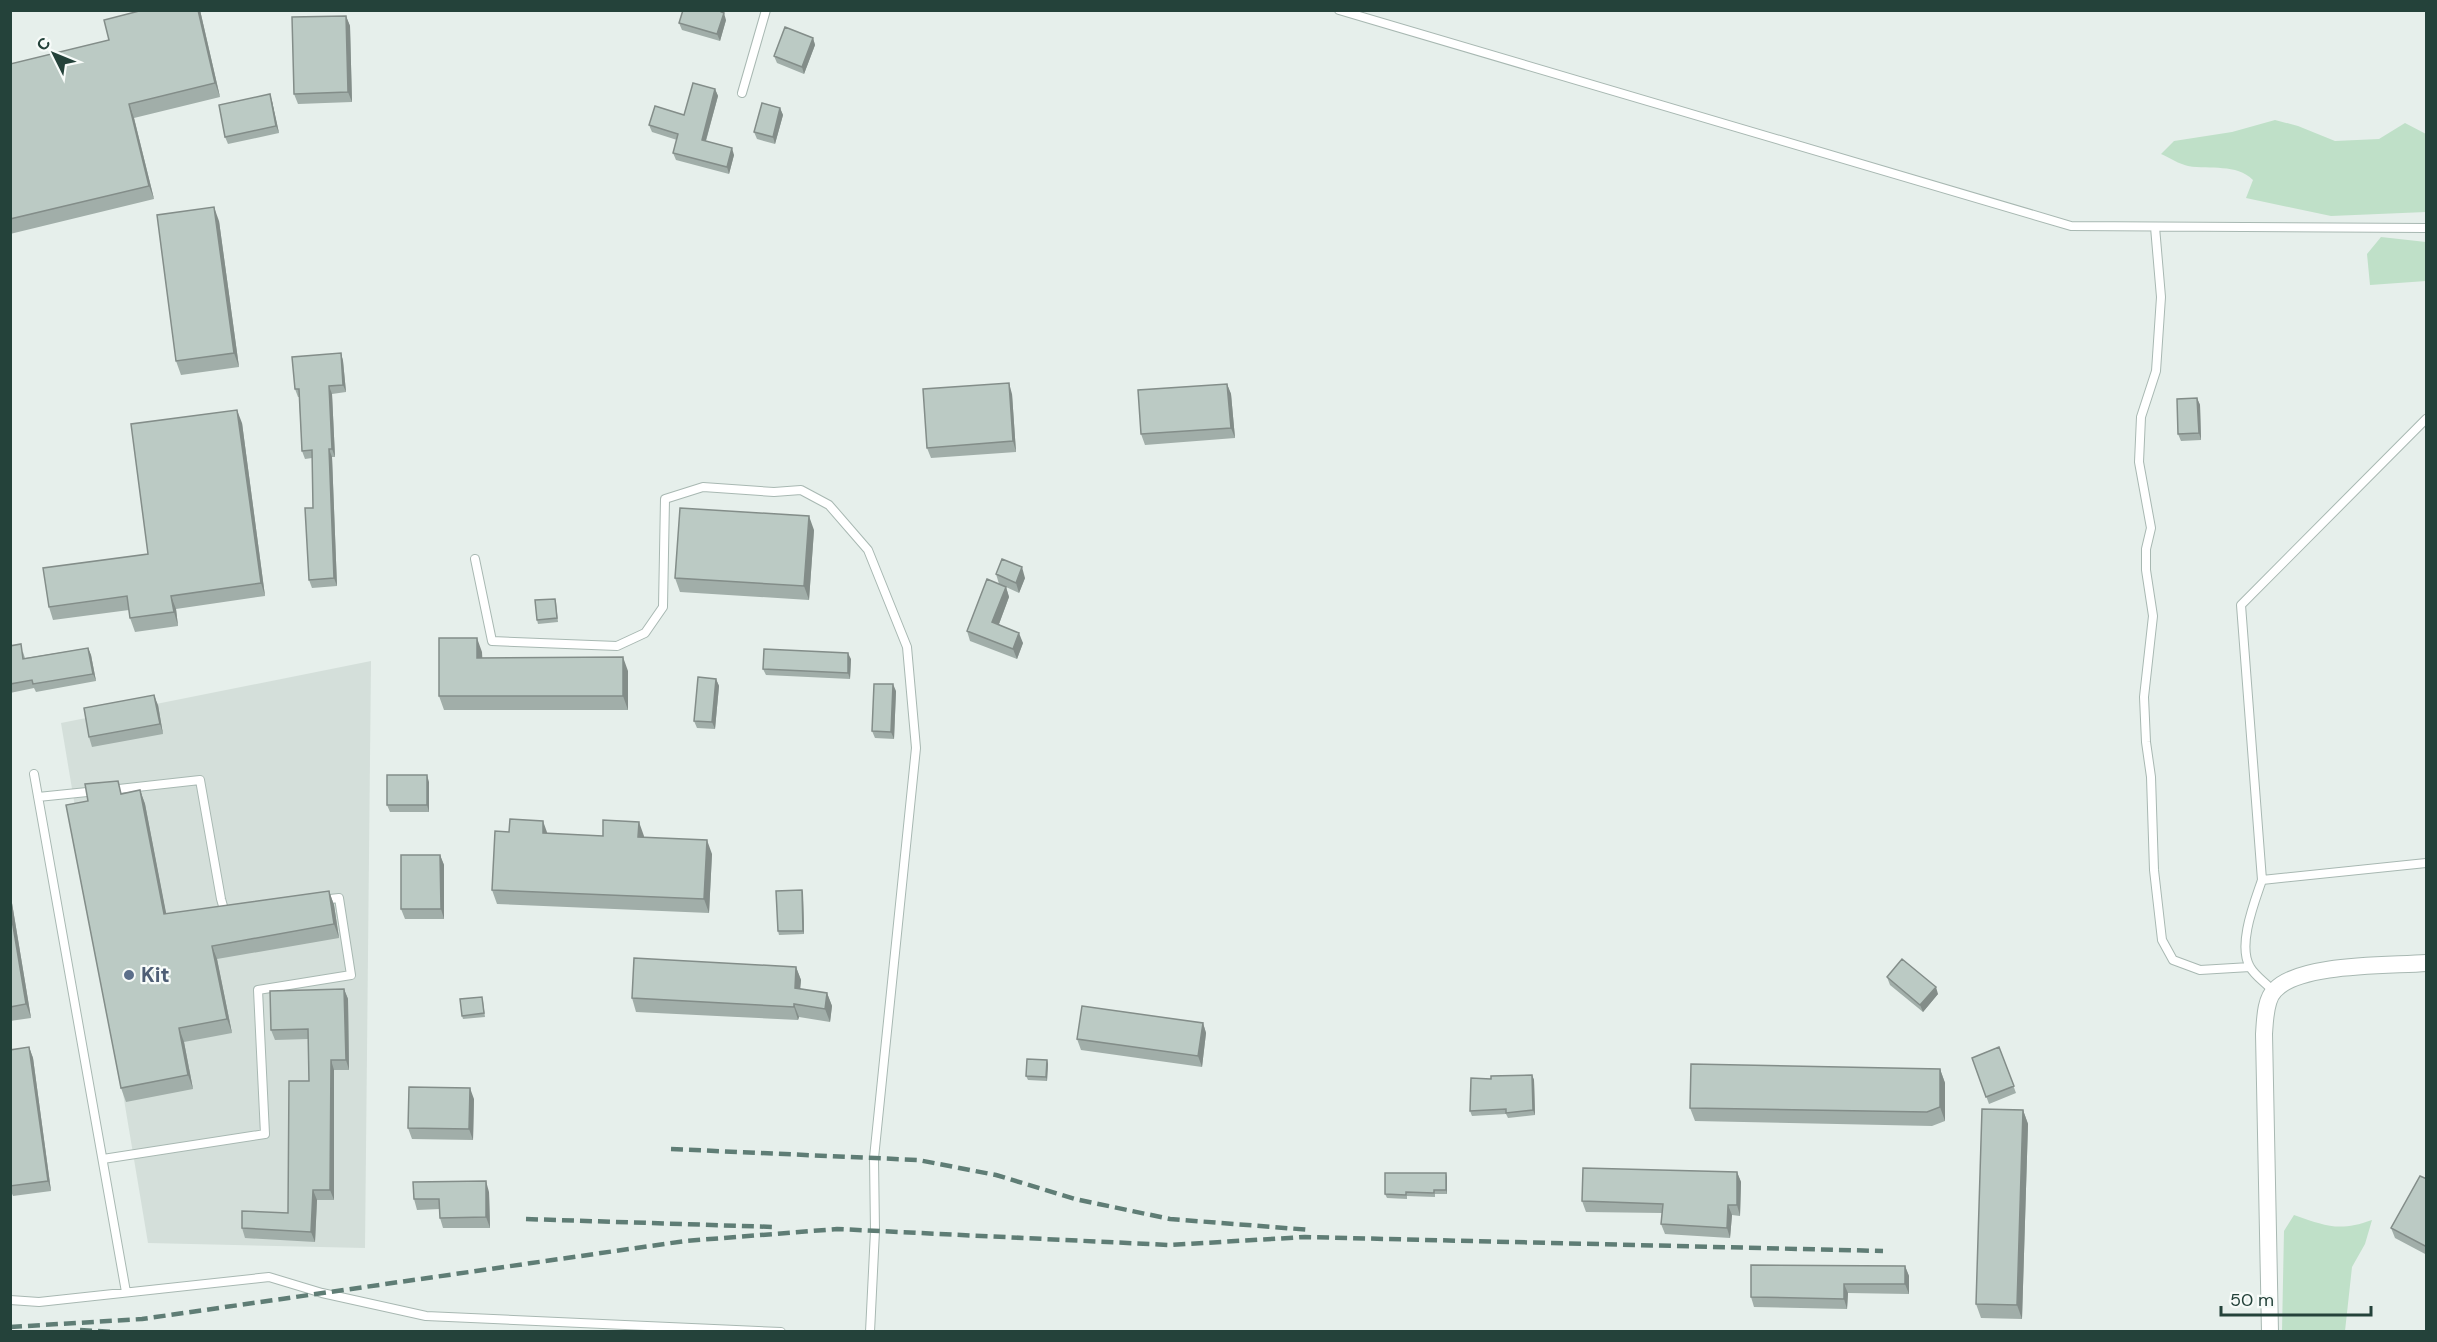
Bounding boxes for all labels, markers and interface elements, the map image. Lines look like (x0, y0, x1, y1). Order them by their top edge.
north arrow (24, 24, 84, 84)
text: С (32, 32, 55, 56)
place label: Kit (141, 961, 170, 989)
marker: Kit (122, 968, 136, 982)
scale bar (2221, 1279, 2371, 1317)
text: 50 m (2230, 1288, 2274, 1312)

